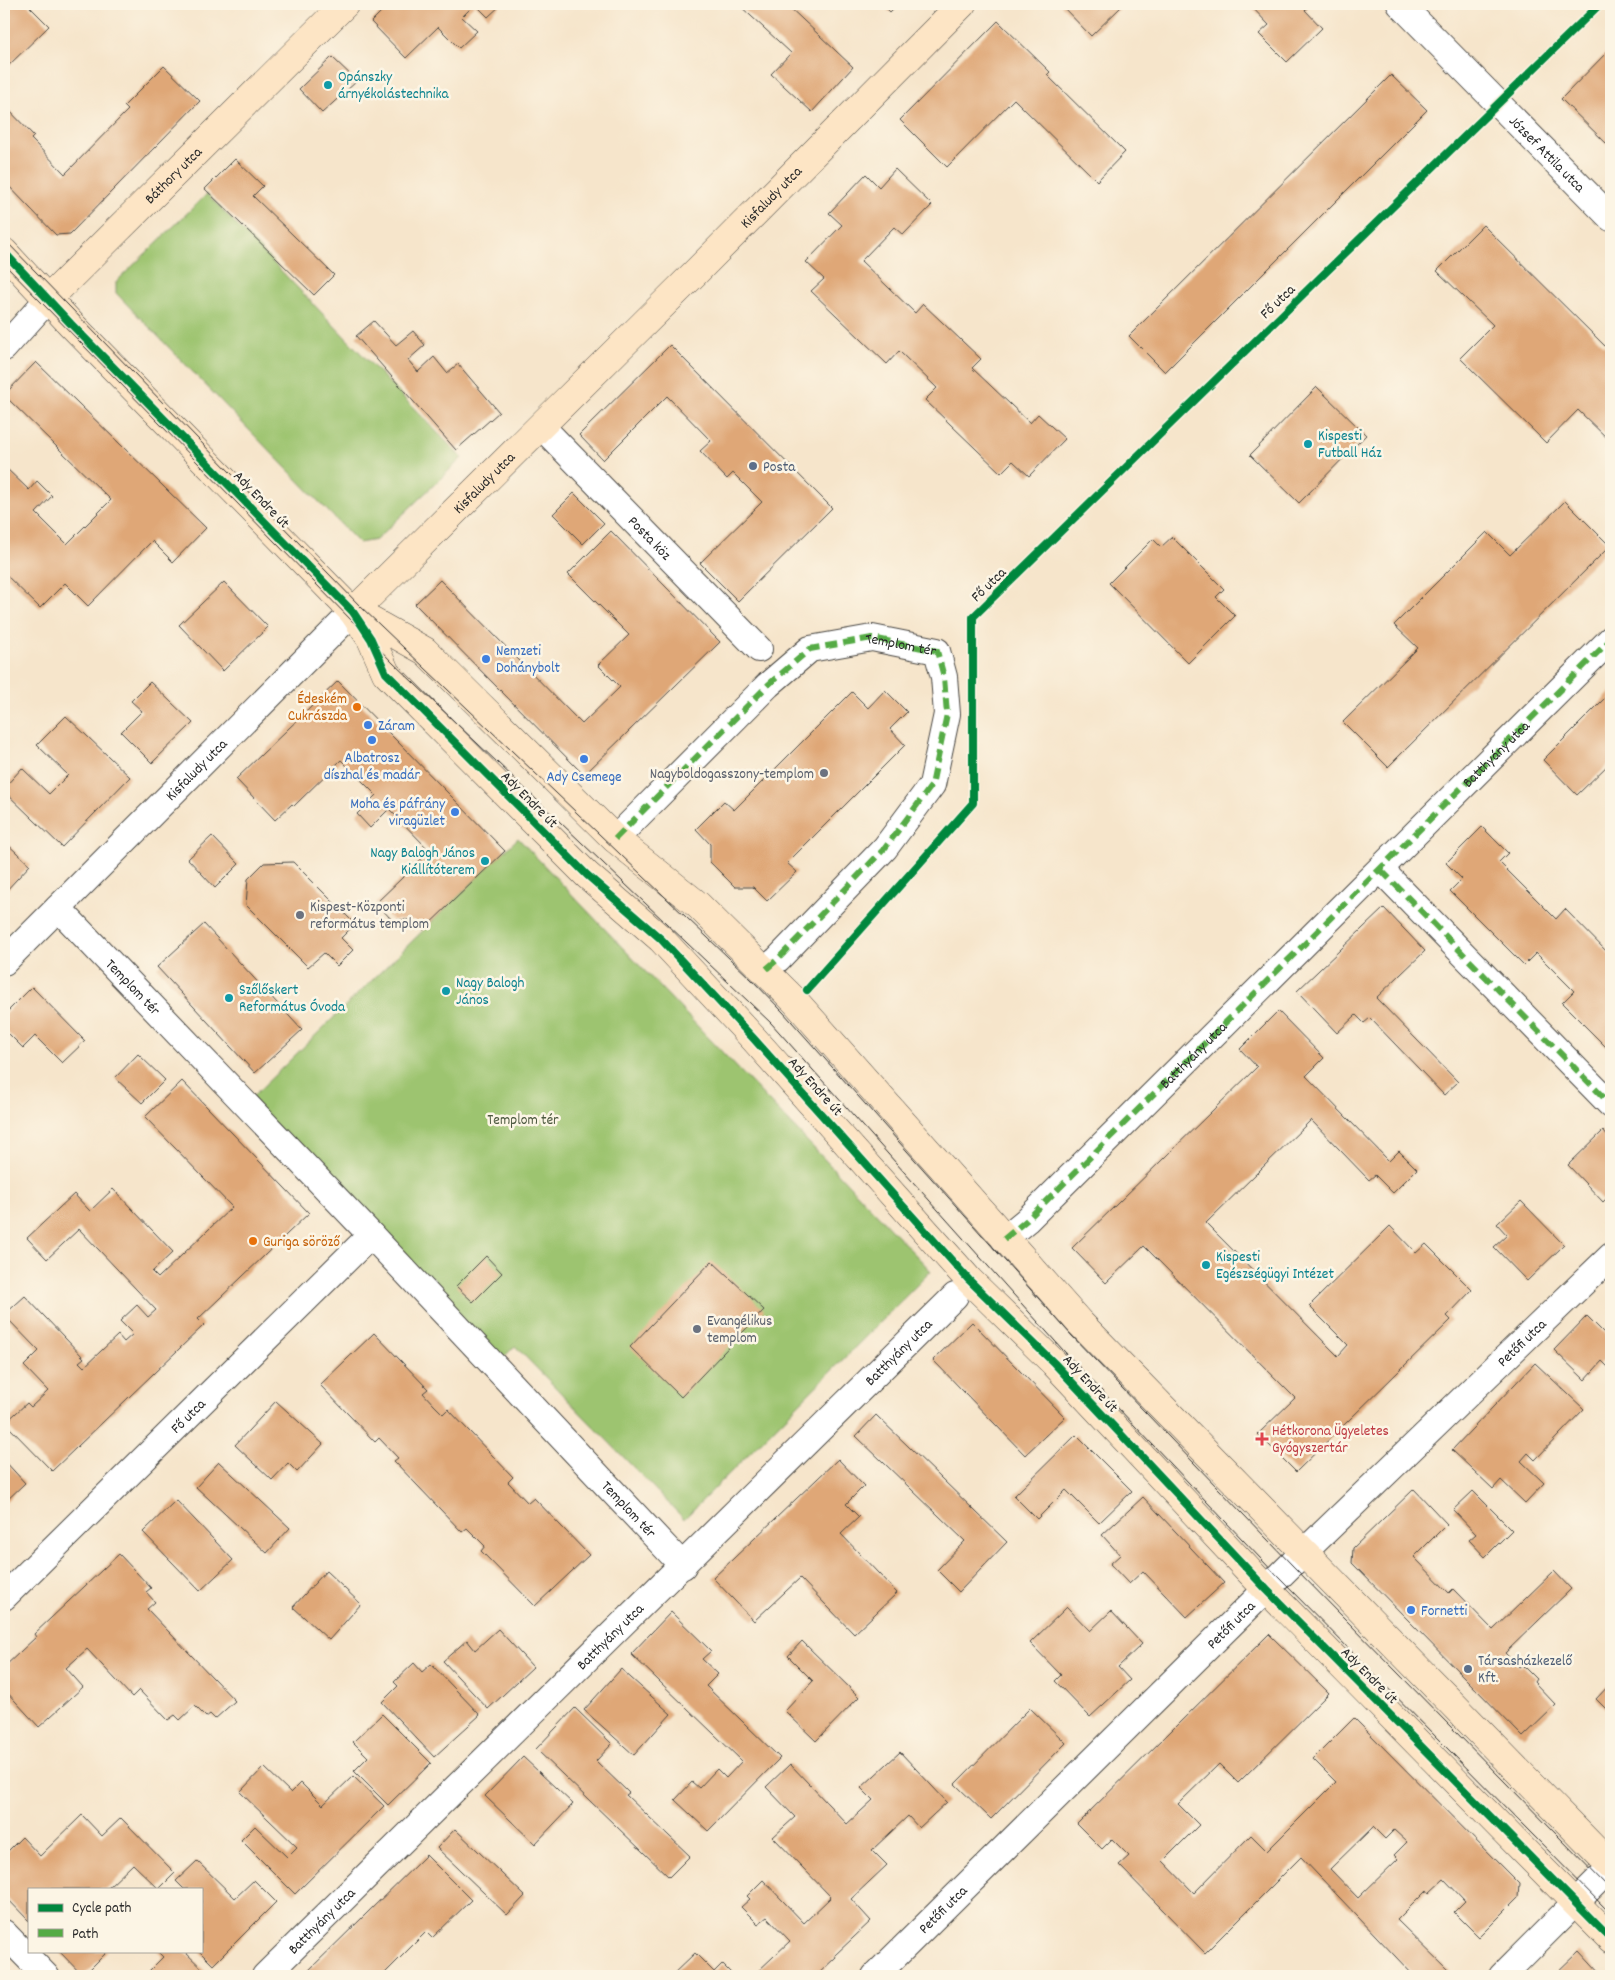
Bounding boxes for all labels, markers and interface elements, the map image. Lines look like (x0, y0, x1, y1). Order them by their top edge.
place label: Opánszky árnyékolástechnika (338, 67, 450, 106)
marker: Opánszky árnyékolástechnika (322, 79, 334, 91)
street label: József Attila utca (1503, 111, 1590, 199)
street label: Báthory utca (140, 142, 209, 210)
street label: Kisfaludy utca (736, 161, 809, 234)
street label: Fő utca (1256, 279, 1302, 325)
place label: Kispesti Futball Ház (1318, 426, 1382, 465)
marker: Kispesti Futball Ház (1302, 438, 1314, 450)
street label: Kisfaludy utca (449, 447, 522, 520)
place label: Posta (763, 457, 796, 479)
marker: Posta (747, 460, 759, 472)
street label: Ady Endre út (227, 466, 294, 535)
street label: Posta köz (622, 512, 676, 566)
street label: Fő utca (967, 562, 1013, 608)
street label: Templom tér (864, 629, 938, 664)
place label: Nemzeti Dohánybolt (496, 641, 561, 680)
marker: Nemzeti Dohánybolt (480, 653, 492, 665)
place label: Édeském Cukrászda (288, 689, 348, 728)
marker: Édeském Cukrászda (351, 701, 363, 713)
place label: Záram (378, 716, 415, 738)
street label: Batthyány utca (1458, 716, 1536, 794)
marker: Záram (362, 719, 374, 731)
street label: Kisfaludy utca (161, 734, 234, 807)
marker: Albatrosz díszhal és madár (366, 734, 378, 746)
place label: Albatrosz díszhal és madár (324, 748, 421, 787)
marker: Ady Csemege (578, 753, 590, 765)
place label: Nagyboldogasszony-templom (650, 764, 814, 786)
street label: Ady Endre út (495, 767, 563, 834)
place label: Ady Csemege (546, 767, 622, 789)
marker: Nagyboldogasszony-templom (818, 767, 830, 779)
place label: Moha és páfrány viragüzlet (350, 794, 446, 833)
marker: Moha és páfrány viragüzlet (449, 806, 461, 818)
place label: Nagy Balogh János Kiállítóterem (370, 843, 475, 882)
marker: Nagy Balogh János Kiállítóterem (479, 855, 491, 867)
place label: Kispest-Központi református templom (310, 897, 429, 936)
marker: Kispest-Központi református templom (294, 909, 306, 921)
street label: Templom tér (99, 955, 165, 1022)
place label: Nagy Balogh János (456, 973, 524, 1012)
place label: Szőlőskert Református Óvoda (239, 980, 346, 1019)
marker: Nagy Balogh János (440, 985, 452, 997)
marker: Szőlőskert Református Óvoda (223, 992, 235, 1004)
street label: Batthyány utca (1156, 1017, 1234, 1095)
street label: Ady Endre út (782, 1053, 847, 1122)
park label: Templom tér (487, 1110, 559, 1132)
place label: Guriga söröző (263, 1232, 340, 1254)
marker: Guriga söröző (247, 1235, 259, 1247)
place label: Kispesti Egészségügyi Intézet (1216, 1247, 1334, 1286)
marker: Kispesti Egészségügyi Intézet (1200, 1259, 1212, 1271)
place label: Evangélikus templom (707, 1311, 772, 1350)
street label: Batthyány utca (861, 1314, 939, 1392)
street label: Petőfi utca (1493, 1314, 1553, 1373)
marker: Evangélikus templom (691, 1323, 703, 1335)
street label: Ady Endre út (1057, 1350, 1123, 1419)
street label: Fő utca (166, 1394, 212, 1440)
place label: Hétkorona Ügyeletes Gyógyszertár (1272, 1421, 1389, 1460)
marker: Hétkorona Ügyeletes Gyógyszertár (1256, 1433, 1268, 1445)
street label: Templom tér (595, 1477, 660, 1544)
street label: Petőfi utca (1203, 1596, 1262, 1655)
street label: Batthyány utca (572, 1599, 651, 1676)
place label: Fornetti (1421, 1601, 1468, 1623)
marker: Fornetti (1405, 1604, 1417, 1616)
street label: Ady Endre út (1335, 1643, 1403, 1710)
place label: Társasházkezelő Kft. (1478, 1651, 1572, 1690)
marker: Társasházkezelő Kft. (1462, 1663, 1474, 1675)
street label: Petőfi utca (915, 1881, 974, 1940)
street label: Batthyány utca (284, 1883, 362, 1960)
legend (28, 1888, 202, 1952)
text: Cycle path (72, 1898, 132, 1920)
text: Path (72, 1924, 98, 1946)

